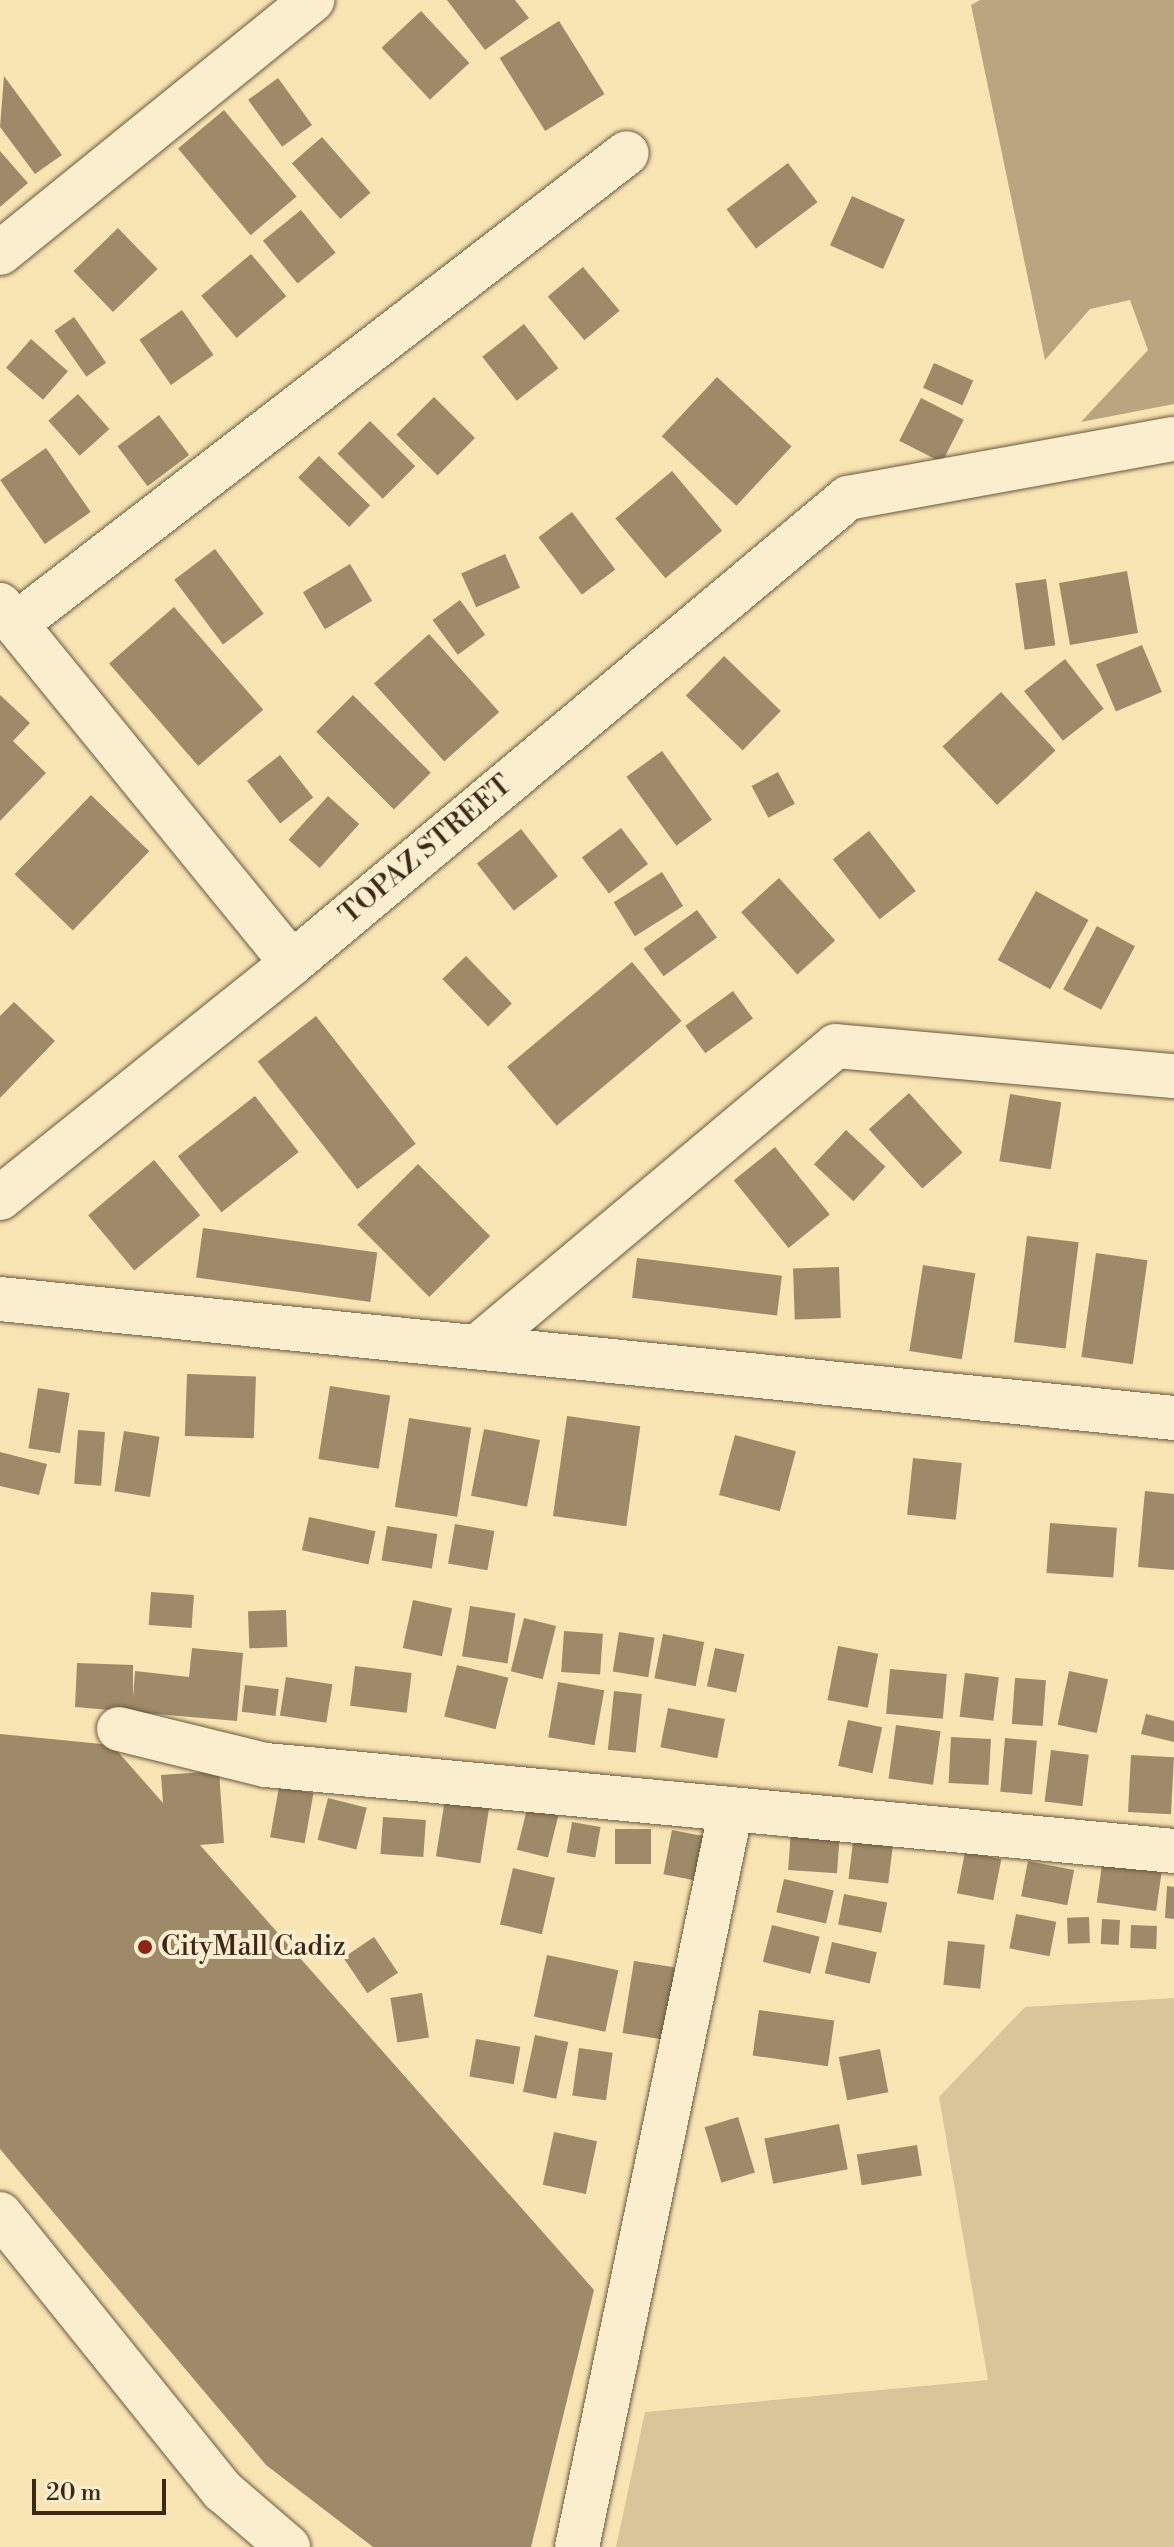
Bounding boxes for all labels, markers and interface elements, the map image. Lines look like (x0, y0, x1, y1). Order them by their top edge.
street label: TOPAZ STREET (333, 768, 519, 932)
place label: CityMall Cadiz (161, 1930, 346, 1964)
marker: CityMall Cadiz (136, 1938, 154, 1956)
scale bar (36, 2463, 170, 2513)
text: 20 m (46, 2478, 102, 2508)

